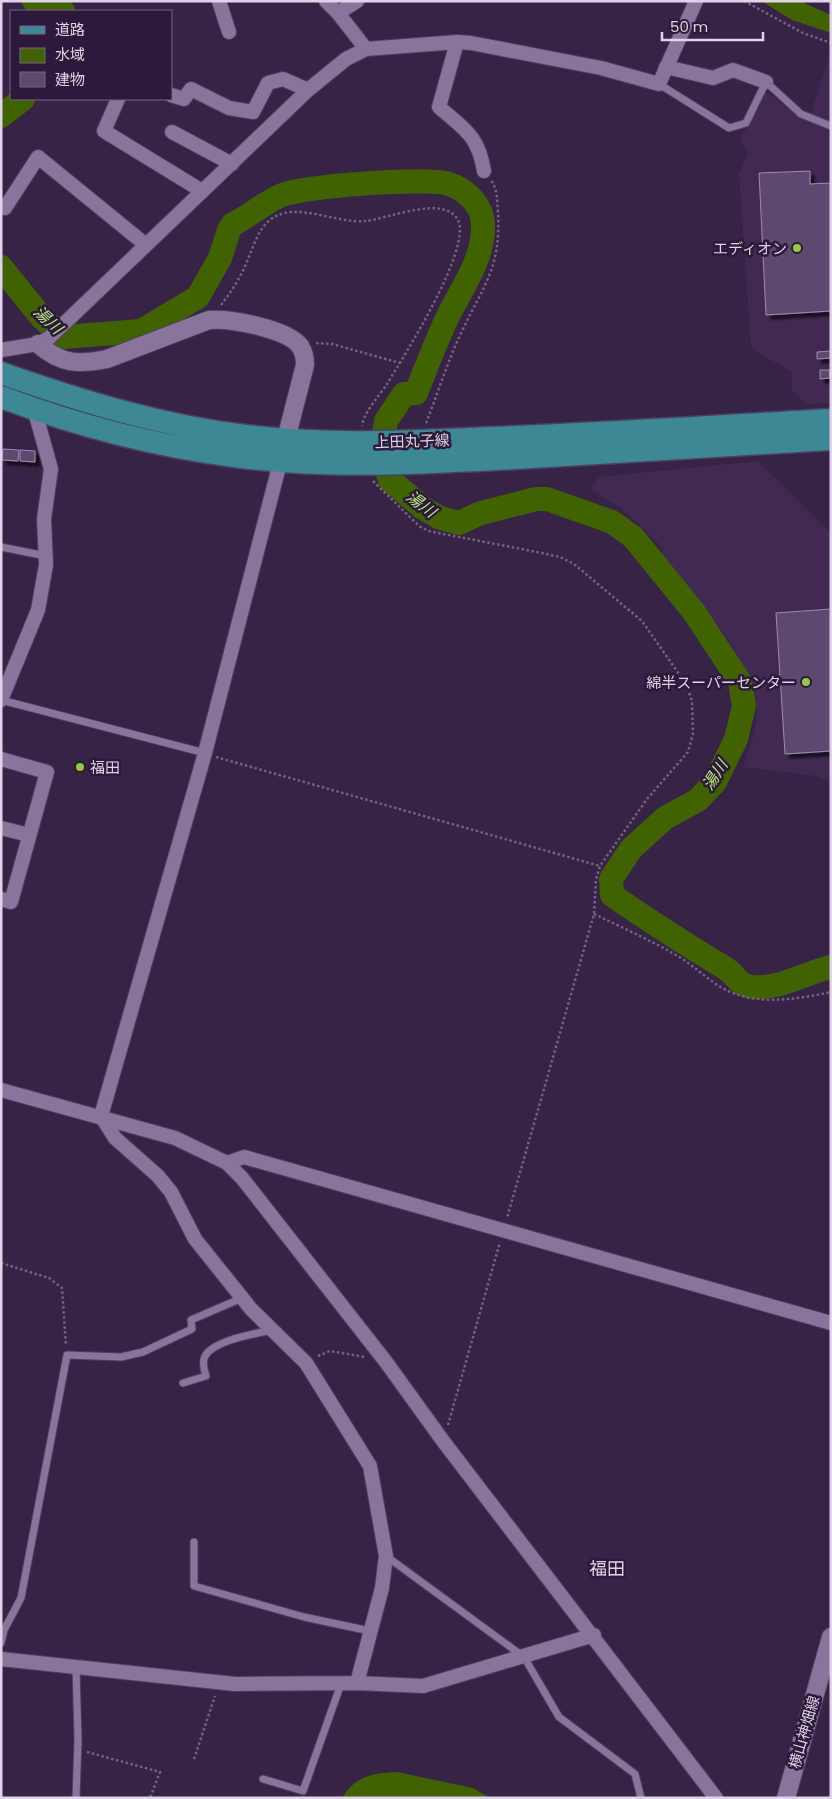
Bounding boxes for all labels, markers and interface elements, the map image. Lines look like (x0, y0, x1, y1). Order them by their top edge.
legend (10, 10, 172, 100)
scale bar (662, 10, 763, 42)
text: 50 m (670, 16, 708, 37)
text: 道路 (55, 19, 85, 40)
text: 水域 (55, 44, 85, 65)
text: 建物 (55, 69, 85, 90)
place label: エディオン (713, 238, 787, 259)
marker: エディオン (791, 242, 803, 254)
water label: 湯川 (28, 301, 69, 341)
street label: 上田丸子線 (374, 429, 450, 453)
water label: 湯川 (401, 485, 442, 524)
place label: 綿半スーパーセンター (646, 672, 796, 693)
marker: 綿半スーパーセンター (800, 676, 812, 688)
water label: 湯川 (697, 754, 734, 795)
place label: 福田 (90, 757, 120, 778)
marker: 福田 (74, 761, 86, 773)
district label: 福田 (589, 1556, 625, 1581)
street label: 横山神畑線 (784, 1693, 824, 1771)

